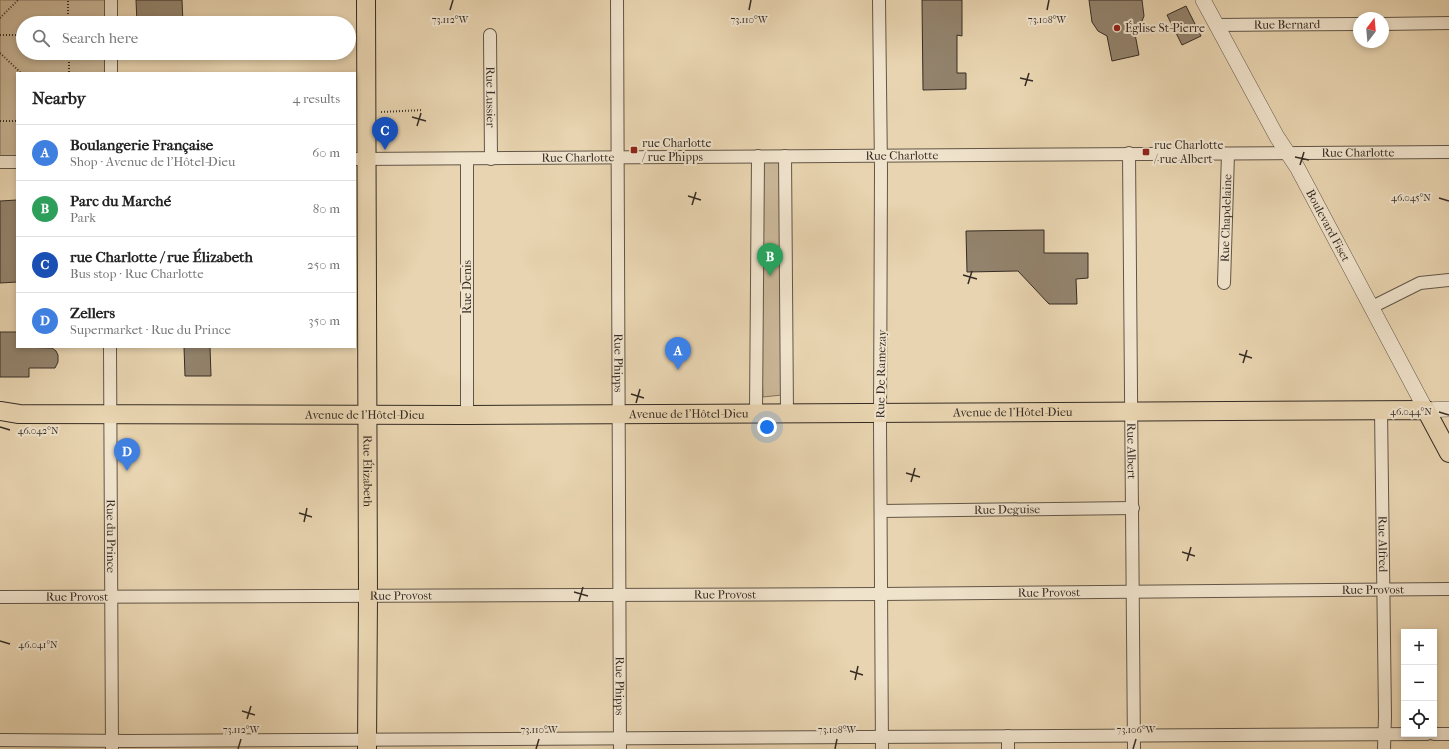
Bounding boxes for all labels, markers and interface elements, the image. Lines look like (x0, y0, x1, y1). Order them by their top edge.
north arrow (1353, 12, 1389, 48)
text: 73.112°W (432, 14, 469, 26)
text: 73.110°W (731, 14, 769, 26)
text: 73.108°W (1028, 14, 1067, 26)
search box (16, 16, 356, 60)
street label: Rue Bernard (1254, 17, 1321, 32)
place label: Église St-Pierre (1125, 20, 1205, 35)
marker: Église St-Pierre (1112, 23, 1122, 33)
icon: search (30, 27, 52, 49)
text: Search here (62, 29, 138, 47)
street label: Rue Lussier (483, 66, 498, 129)
text: Nearby (32, 88, 86, 108)
text: 4 results (293, 91, 340, 106)
pin: C (372, 117, 398, 150)
text: Boulangerie Française (70, 136, 213, 154)
place label: rue Charlotte / rue Phipps (641, 136, 712, 164)
place label: rue Charlotte / rue Albert (1153, 138, 1224, 166)
text: A (41, 145, 49, 160)
text: 60 m (312, 145, 340, 160)
marker: rue Charlotte / rue Phipps (629, 145, 639, 155)
street label: Rue Charlotte (1321, 145, 1395, 160)
marker: rue Charlotte / rue Albert (1141, 147, 1151, 157)
street label: Rue Charlotte (865, 148, 939, 163)
street label: Rue Charlotte (541, 150, 615, 165)
text: Shop · Avenue de l'Hôtel-Dieu (70, 154, 235, 169)
street label: Rue Chapdelaine (1218, 174, 1234, 262)
street label: Boulevard Fiset (1303, 187, 1353, 265)
text: Parc du Marché (70, 192, 171, 210)
text: 46.045°N (1391, 192, 1431, 204)
text: B (41, 201, 49, 216)
text: 80 m (313, 201, 340, 216)
text: Park (70, 210, 96, 225)
pin: B (757, 243, 783, 276)
text: rue Charlotte / rue Élizabeth (70, 248, 253, 266)
text: C (41, 257, 49, 272)
text: 250 m (307, 257, 340, 272)
street label: Rue Denis (460, 260, 474, 314)
text: Bus stop · Rue Charlotte (70, 266, 204, 281)
text: Zellers (70, 304, 115, 322)
text: D (40, 313, 50, 328)
text: 350 m (308, 313, 340, 328)
text: Supermarket · Rue du Prince (70, 322, 231, 337)
street label: Rue De Ramezay (873, 329, 889, 419)
street label: Rue Phipps (611, 334, 626, 393)
pin: A (665, 337, 691, 370)
street label: Avenue de l'Hôtel-Dieu (952, 405, 1073, 419)
text: 46.044°N (1390, 406, 1432, 418)
street label: Avenue de l'Hôtel-Dieu (628, 407, 749, 421)
street label: Avenue de l'Hôtel-Dieu (304, 408, 425, 422)
your location (757, 417, 777, 437)
street label: Rue Albert (1124, 423, 1139, 480)
text: 46.042°N (18, 425, 59, 437)
street label: Rue Élizabeth (360, 435, 376, 507)
pin: D (114, 438, 140, 471)
street label: Rue du Prince (104, 499, 118, 573)
street label: Rue Deguise (974, 502, 1040, 517)
street label: Rue Alfred (1375, 516, 1390, 573)
street label: Rue Provost (1342, 582, 1405, 597)
street label: Rue Provost (1018, 585, 1081, 600)
street label: Rue Provost (694, 587, 757, 602)
street label: Rue Provost (370, 589, 433, 603)
street label: Rue Provost (46, 590, 109, 604)
map controls (1401, 629, 1437, 737)
button: + (1401, 629, 1437, 665)
text: 46.041°N (18, 639, 58, 651)
street label: Rue Phipps (613, 657, 627, 716)
button: − (1401, 665, 1437, 701)
button: locate (1401, 701, 1437, 737)
text: 73.112°W (223, 724, 260, 736)
text: 73.110°W (521, 724, 559, 736)
text: 73.108°W (818, 724, 857, 736)
text: 73.106°W (1117, 724, 1157, 736)

